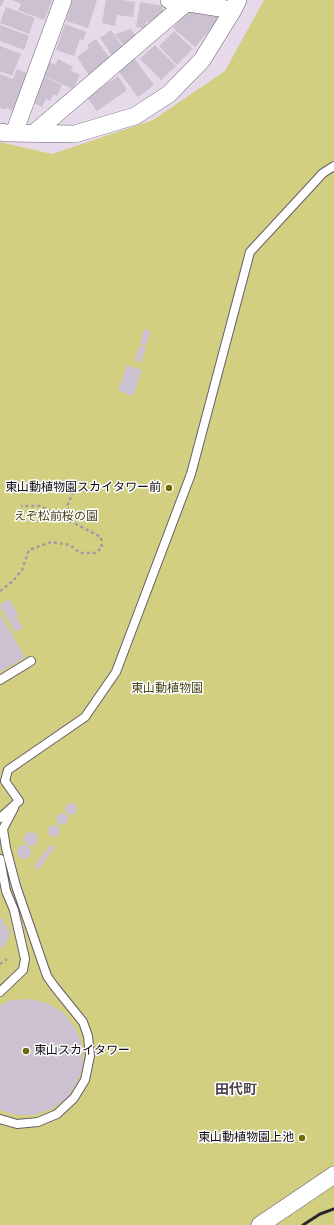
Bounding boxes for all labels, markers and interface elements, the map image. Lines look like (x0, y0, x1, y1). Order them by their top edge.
place label: 東山動植物園スカイタワー前 (5, 481, 161, 495)
marker: 東山動植物園スカイタワー前 (164, 483, 174, 493)
park label: えぞ松前桜の園 (14, 510, 98, 524)
park label: 東山動植物園 (131, 682, 203, 696)
place label: 東山スカイタワー (34, 1044, 130, 1058)
marker: 東山スカイタワー (21, 1046, 31, 1056)
district label: 田代町 (215, 1082, 257, 1098)
place label: 東山動植物園上池 (198, 1131, 294, 1145)
marker: 東山動植物園上池 (297, 1133, 307, 1143)

